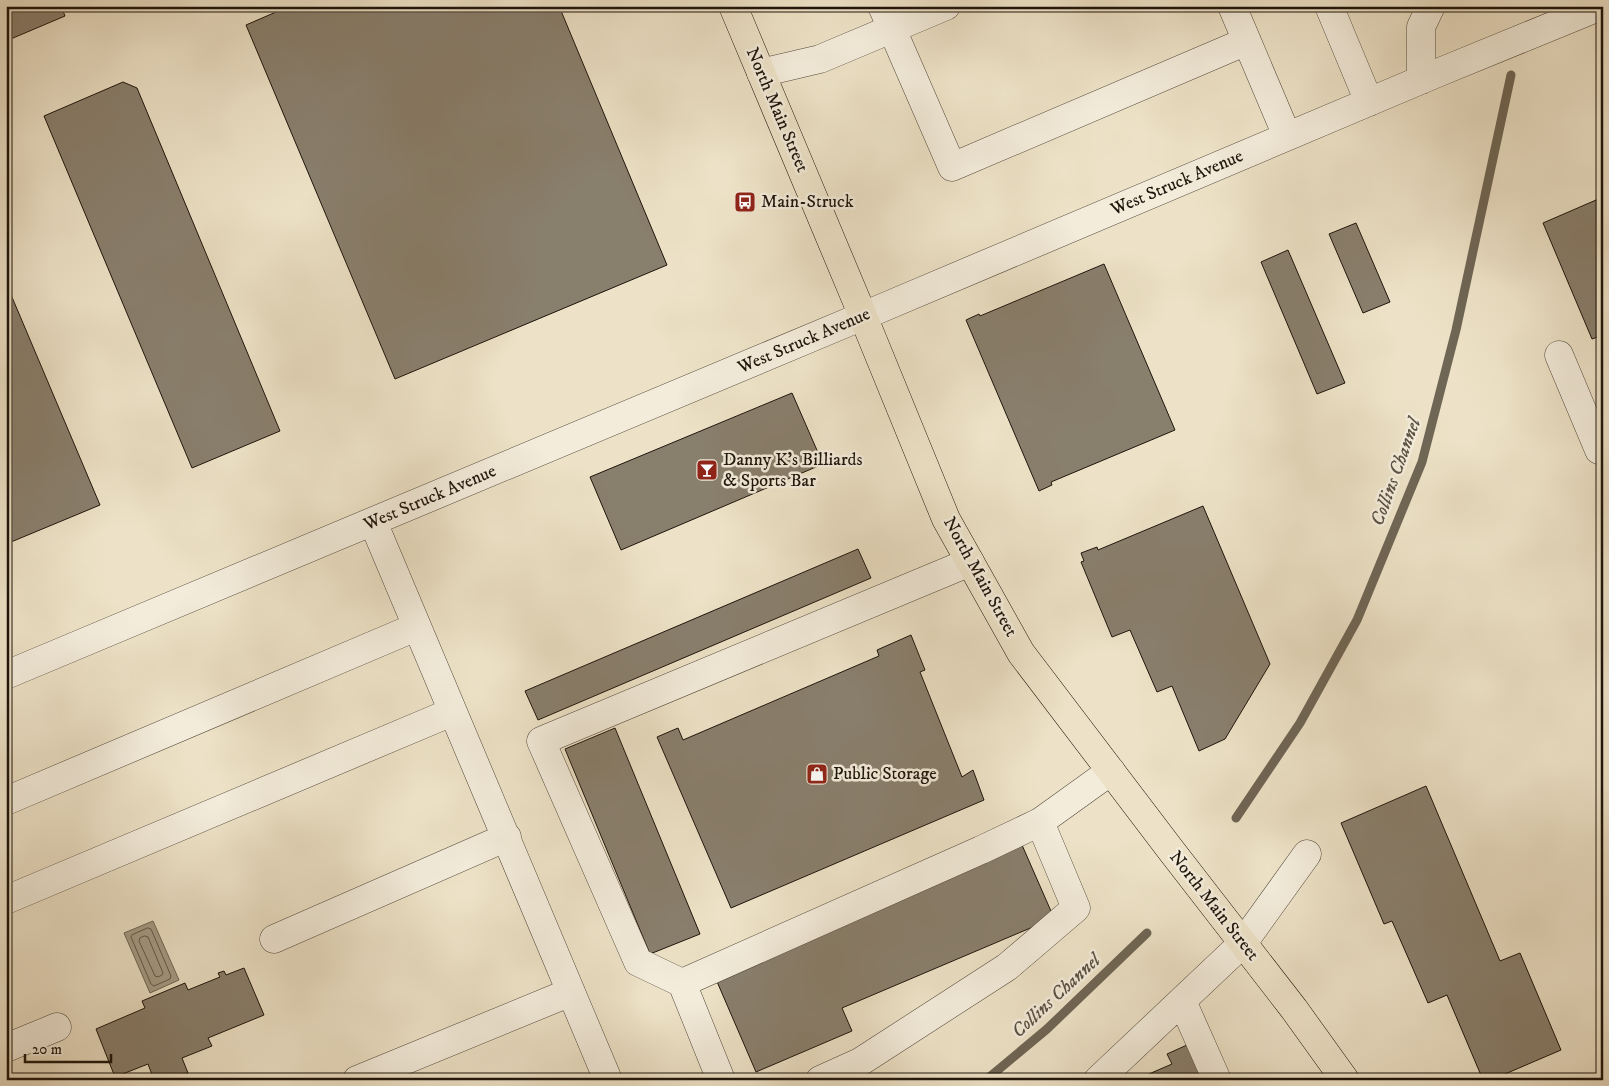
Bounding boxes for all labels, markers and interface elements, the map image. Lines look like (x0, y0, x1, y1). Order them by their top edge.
street label: North Main Street (741, 44, 813, 176)
street label: West Struck Avenue (1107, 145, 1247, 221)
bus stop icon: Main-Struck (733, 190, 757, 214)
place label: Main-Struck (761, 191, 854, 213)
street label: West Struck Avenue (734, 303, 874, 379)
water label: Collins Channel (1366, 413, 1427, 529)
place label: Danny K's Billiards & Sports Bar (723, 449, 863, 492)
bar icon: Danny K's Billiards & Sports Bar (695, 458, 719, 482)
street label: West Struck Avenue (360, 460, 500, 536)
street label: North Main Street (938, 513, 1022, 641)
shop icon: Public Storage (805, 762, 829, 786)
place label: Public Storage (833, 763, 937, 785)
street label: North Main Street (1164, 847, 1264, 966)
water label: Collins Channel (1007, 948, 1107, 1043)
scale bar (25, 1031, 111, 1063)
text: 20 m (32, 1040, 62, 1059)

